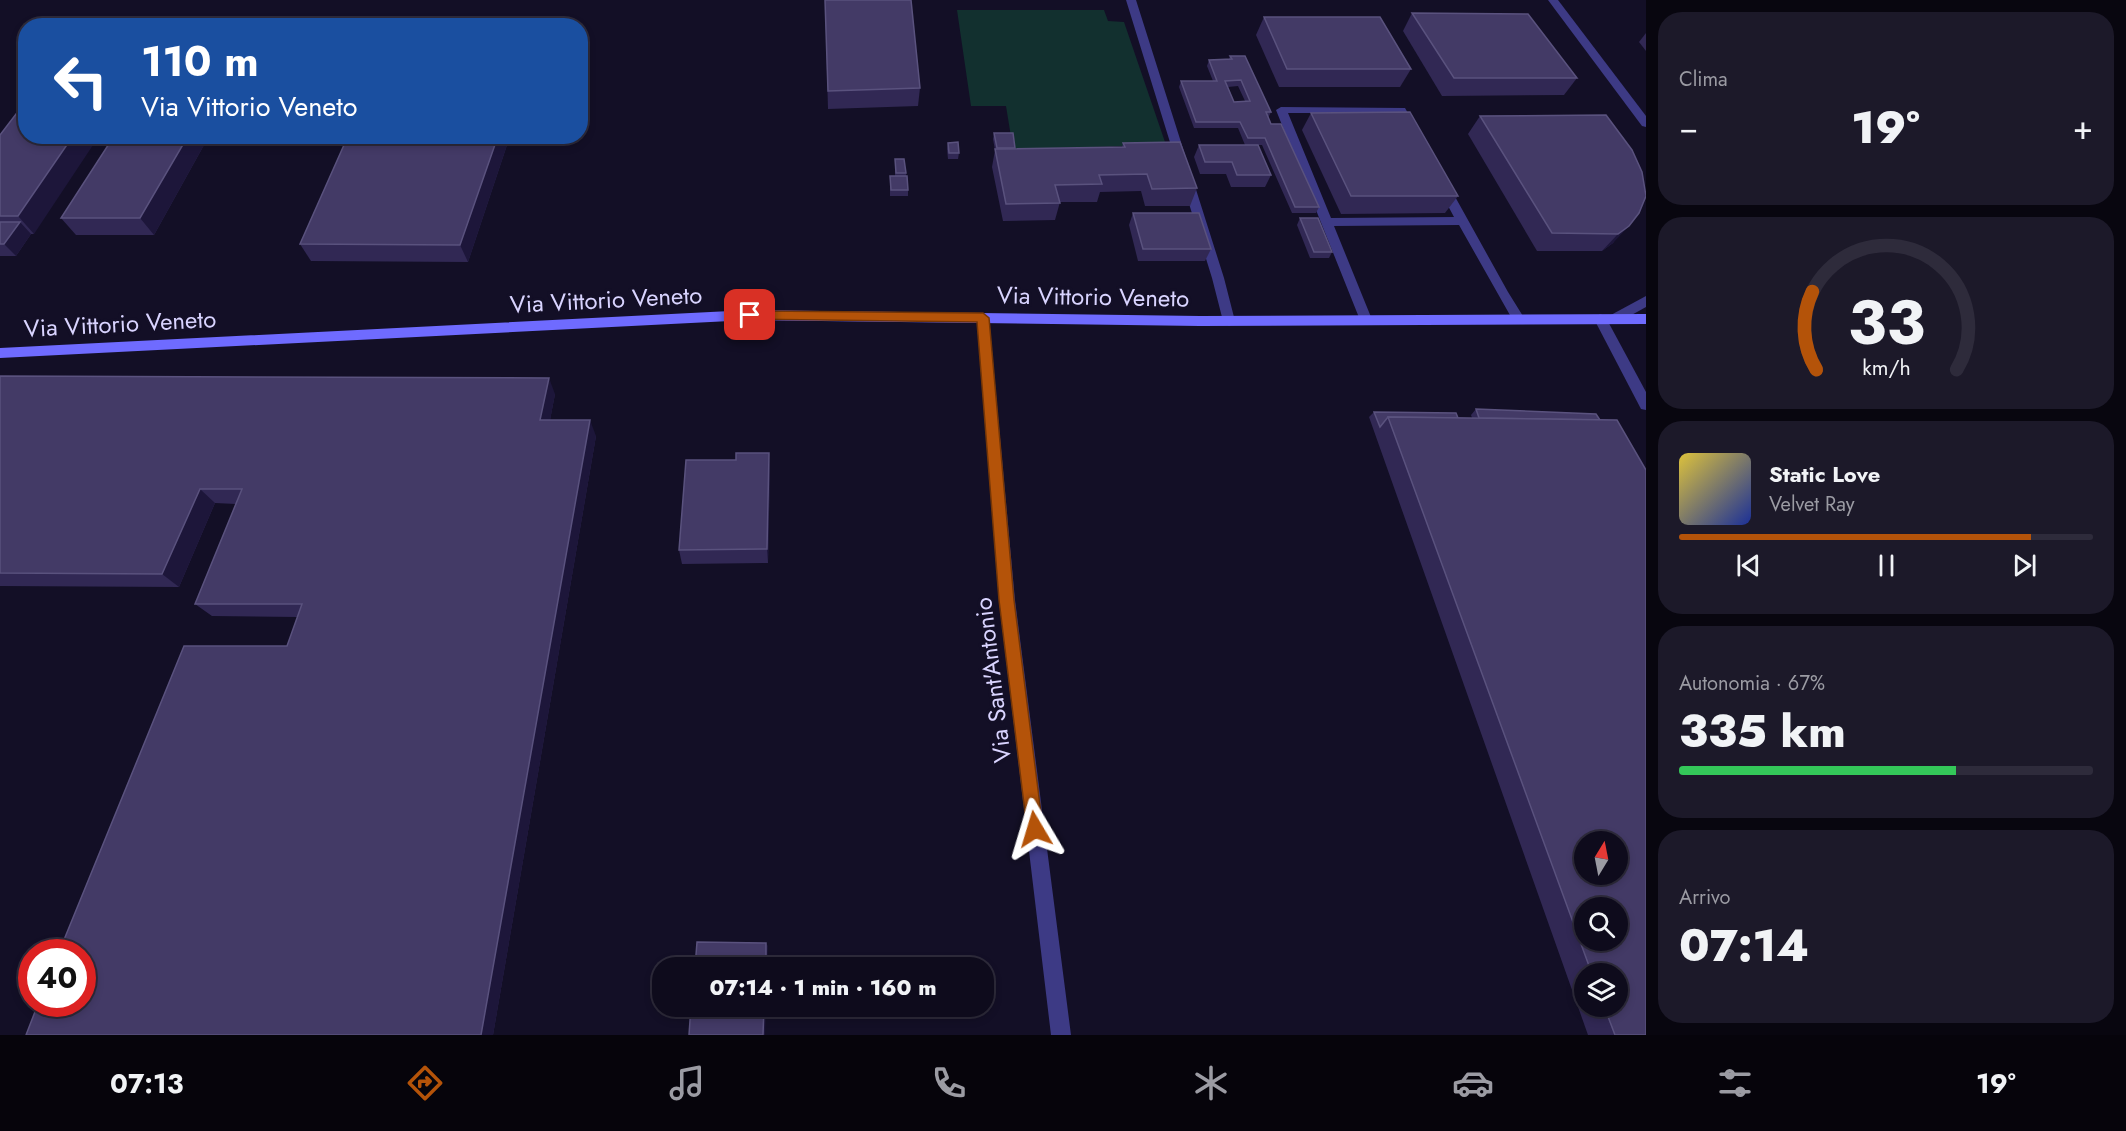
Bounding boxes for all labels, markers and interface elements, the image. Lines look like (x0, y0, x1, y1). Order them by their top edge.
text: 110 m (141, 31, 259, 92)
icon: left (42, 42, 120, 120)
text: Clima (1679, 65, 1728, 94)
text: Via Vittorio Veneto (141, 87, 357, 126)
text: 19° (1851, 95, 1920, 160)
text: − (1679, 104, 1698, 151)
text: + (2073, 104, 2093, 151)
street label: Via Vittorio Veneto (509, 277, 703, 322)
street label: Via Vittorio Veneto (997, 277, 1190, 316)
text: 33 (1847, 277, 1925, 367)
pin (724, 289, 775, 340)
icon: arrive (733, 298, 766, 331)
street label: Via Vittorio Veneto (23, 301, 217, 346)
text: km/h (1862, 352, 1910, 383)
text: Static Love (1769, 458, 1880, 490)
text: Velvet Ray (1769, 490, 1855, 519)
icon: previous (1732, 549, 1765, 582)
icon: pause (1870, 549, 1903, 582)
icon: next (2008, 549, 2041, 582)
street label: Via Sant'Antonio (965, 595, 1020, 765)
text: Autonomia · 67% (1679, 669, 1825, 698)
text: 335 km (1679, 699, 1846, 764)
position arrow (1003, 797, 1067, 861)
north arrow (1574, 831, 1628, 885)
map controls (1574, 831, 1628, 1017)
text: Arrivo (1679, 883, 1731, 912)
button: search (1574, 897, 1628, 951)
text: 07:14 (1679, 913, 1809, 978)
speed limit sign: 40 (18, 939, 96, 1017)
button: layers (1574, 963, 1628, 1017)
text: 07:14 · 1 min · 160 m (709, 971, 937, 1003)
icon: directions (404, 1062, 446, 1104)
icon: music (666, 1062, 708, 1104)
icon: phone (928, 1062, 970, 1104)
icon: climate (1190, 1062, 1232, 1104)
icon: car (1452, 1062, 1494, 1104)
icon: filters (1714, 1062, 1756, 1104)
text: 07:13 (110, 1064, 183, 1103)
text: 19° (1976, 1064, 2016, 1103)

